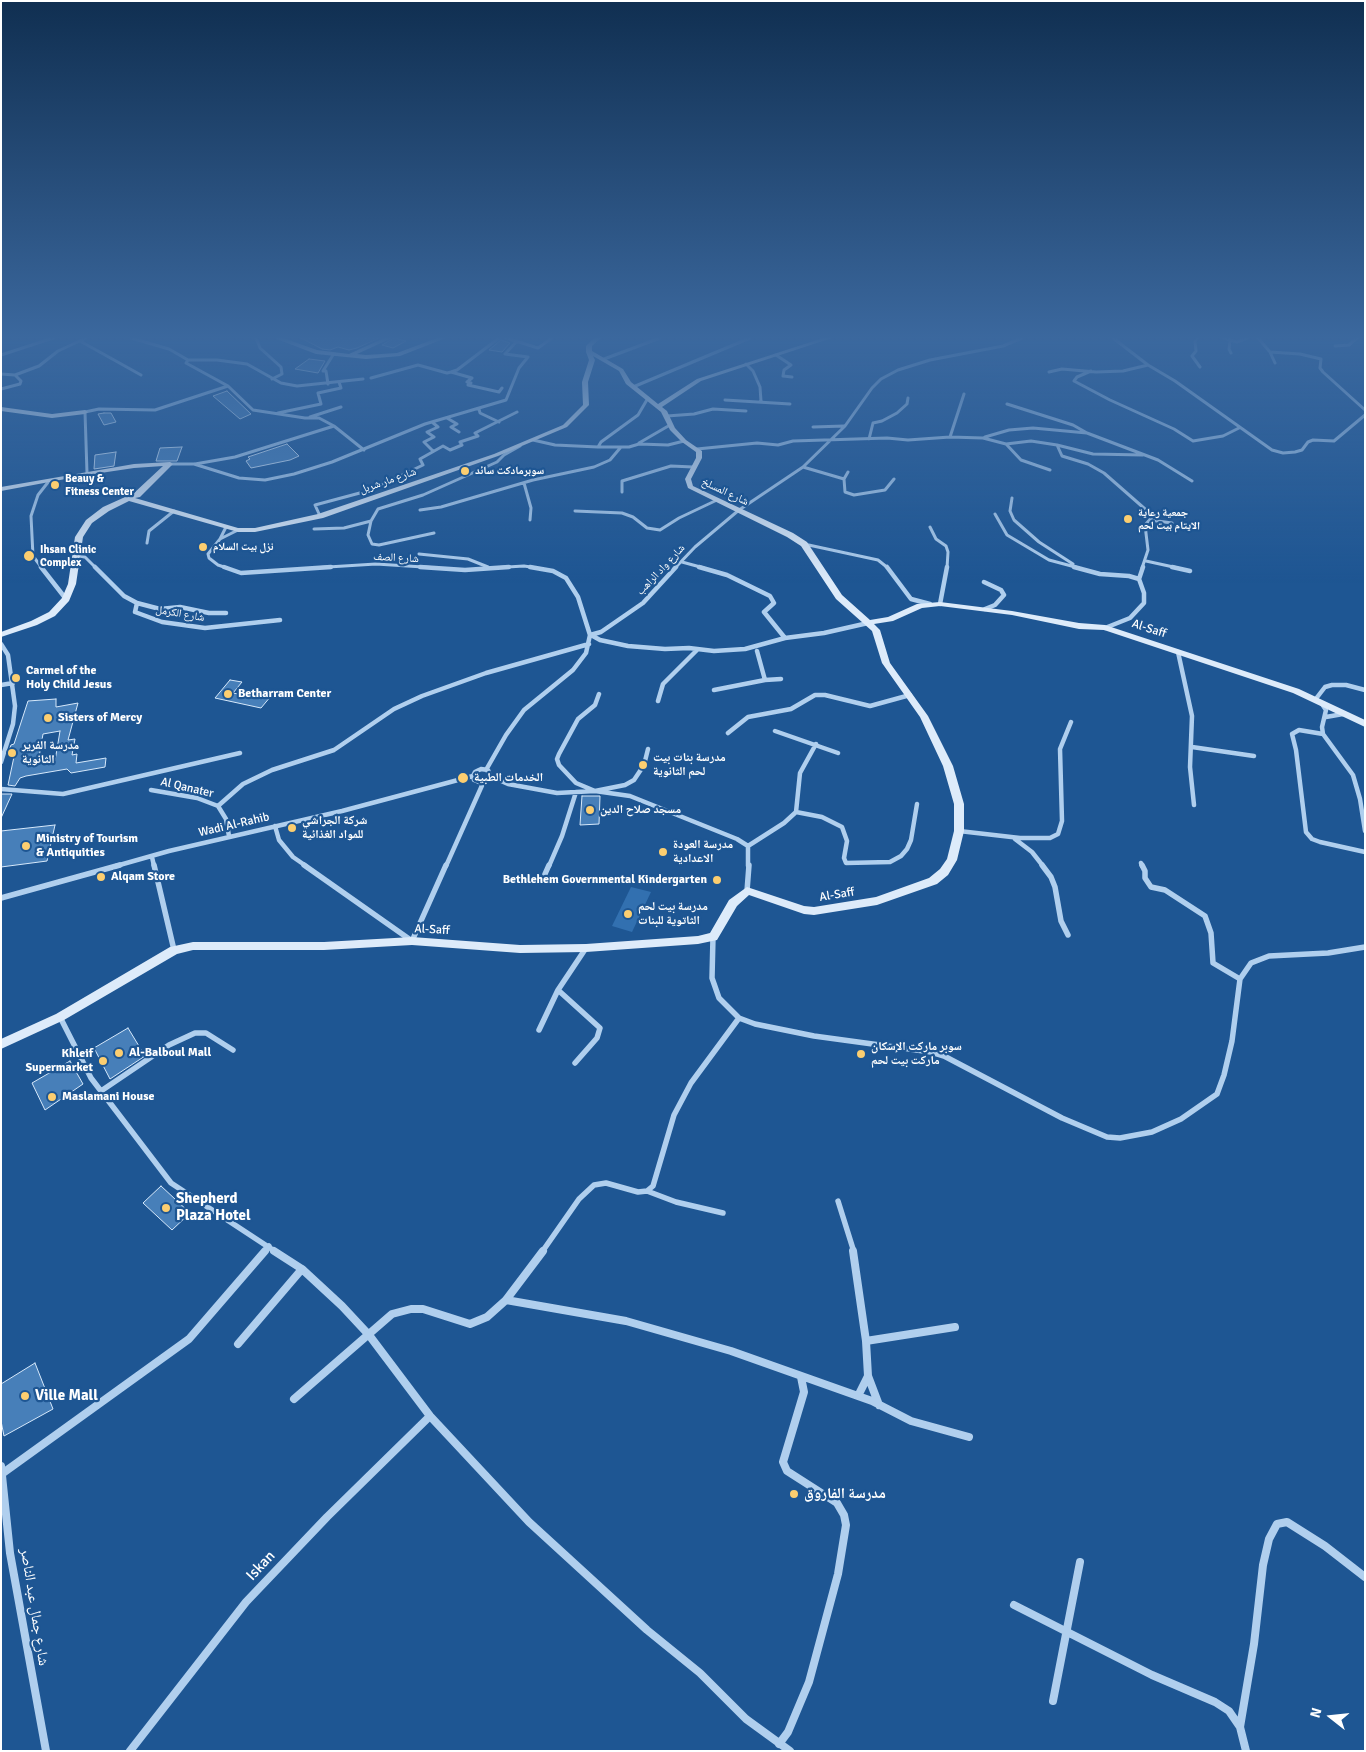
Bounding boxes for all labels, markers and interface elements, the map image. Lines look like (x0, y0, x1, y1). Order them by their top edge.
place label: سوبرمادكت سائد (475, 464, 544, 478)
street label: شارع مار شربل (358, 465, 418, 497)
marker: سوبرمادكت سائد (459, 465, 471, 477)
place label: Beauy & Fitness Center (65, 472, 134, 498)
street label: شارع المسلخ (699, 475, 751, 509)
marker: Beauy & Fitness Center (49, 479, 61, 491)
place label: جمعية رعاية الايتام بيت لحم (1138, 506, 1200, 532)
marker: جمعية رعاية الايتام بيت لحم (1122, 513, 1134, 525)
place label: نزل بيت السلام (213, 540, 274, 554)
marker: نزل بيت السلام (197, 541, 209, 553)
street label: شارع واد الراهب (634, 542, 688, 598)
place label: Ihsan Clinic Complex (40, 543, 96, 569)
marker: Ihsan Clinic Complex (22, 549, 36, 563)
street label: شارع الصف (373, 550, 419, 566)
street label: شارع الكرمل (155, 603, 205, 625)
street label: Al-Saff (1130, 617, 1168, 641)
place label: Carmel of the Holy Child Jesus (26, 664, 112, 692)
marker: Carmel of the Holy Child Jesus (10, 672, 22, 684)
place label: Betharram Center (238, 687, 331, 701)
marker: Betharram Center (222, 688, 234, 700)
place label: Sisters of Mercy (58, 711, 142, 725)
marker: Sisters of Mercy (42, 712, 54, 724)
place label: مدرسة الفرير الثانوية (22, 739, 79, 767)
marker: مدرسة الفرير الثانوية (6, 747, 18, 759)
place label: مدرسة بنات بيت لحم الثانوية (653, 751, 726, 779)
marker: مدرسة بنات بيت لحم الثانوية (637, 759, 649, 771)
marker: الخدمات الطبية (456, 771, 470, 785)
place label: الخدمات الطبية (474, 771, 543, 785)
street label: Al Qanater (159, 775, 215, 801)
place label: مسجد صلاح الدين (600, 803, 681, 817)
marker: مسجد صلاح الدين (584, 804, 596, 816)
street label: Wadi Al-Rahib (197, 810, 271, 840)
place label: شركة الجراشي للمواد الغذائية (302, 814, 367, 842)
marker: شركة الجراشي للمواد الغذائية (286, 822, 298, 834)
place label: Ministry of Tourism & Antiquities (36, 832, 138, 860)
place label: مدرسة العودة الاعدادية (673, 838, 733, 866)
marker: Ministry of Tourism & Antiquities (20, 840, 32, 852)
marker: مدرسة العودة الاعدادية (657, 846, 669, 858)
place label: Alqam Store (111, 870, 175, 884)
marker: Alqam Store (95, 871, 107, 883)
place label: Bethlehem Governmental Kindergarten (503, 873, 707, 887)
marker: Bethlehem Governmental Kindergarten (711, 874, 723, 886)
street label: Al-Saff (818, 885, 856, 905)
place label: مدرسة بيت لحم الثاتوية للبنات (638, 900, 708, 928)
marker: مدرسة بيت لحم الثاتوية للبنات (622, 908, 634, 920)
street label: Al-Saff (414, 922, 450, 938)
place label: سوبر ماركت الإسكان ماركت بيت لحم (871, 1040, 962, 1068)
place label: Al-Balboul Mall (129, 1046, 211, 1060)
place label: Khleif Supermarket (25, 1047, 93, 1075)
marker: Al-Balboul Mall (113, 1047, 125, 1059)
marker: سوبر ماركت الإسكان ماركت بيت لحم (855, 1048, 867, 1060)
marker: Khleif Supermarket (97, 1055, 109, 1067)
place label: Maslamani House (62, 1090, 154, 1104)
marker: Maslamani House (46, 1091, 58, 1103)
place label: Shepherd Plaza Hotel (176, 1190, 251, 1225)
marker: Shepherd Plaza Hotel (160, 1202, 172, 1214)
place label: Ville Mall (35, 1387, 98, 1405)
marker: Ville Mall (19, 1390, 31, 1402)
place label: مدرسة الفاروق (804, 1485, 886, 1503)
marker: مدرسة الفاروق (788, 1488, 800, 1500)
street label: شارع جمال عبد الناصر (16, 1547, 52, 1667)
street label: Iskan (243, 1547, 279, 1585)
north arrow (1306, 1692, 1356, 1742)
text: N (1307, 1706, 1326, 1720)

